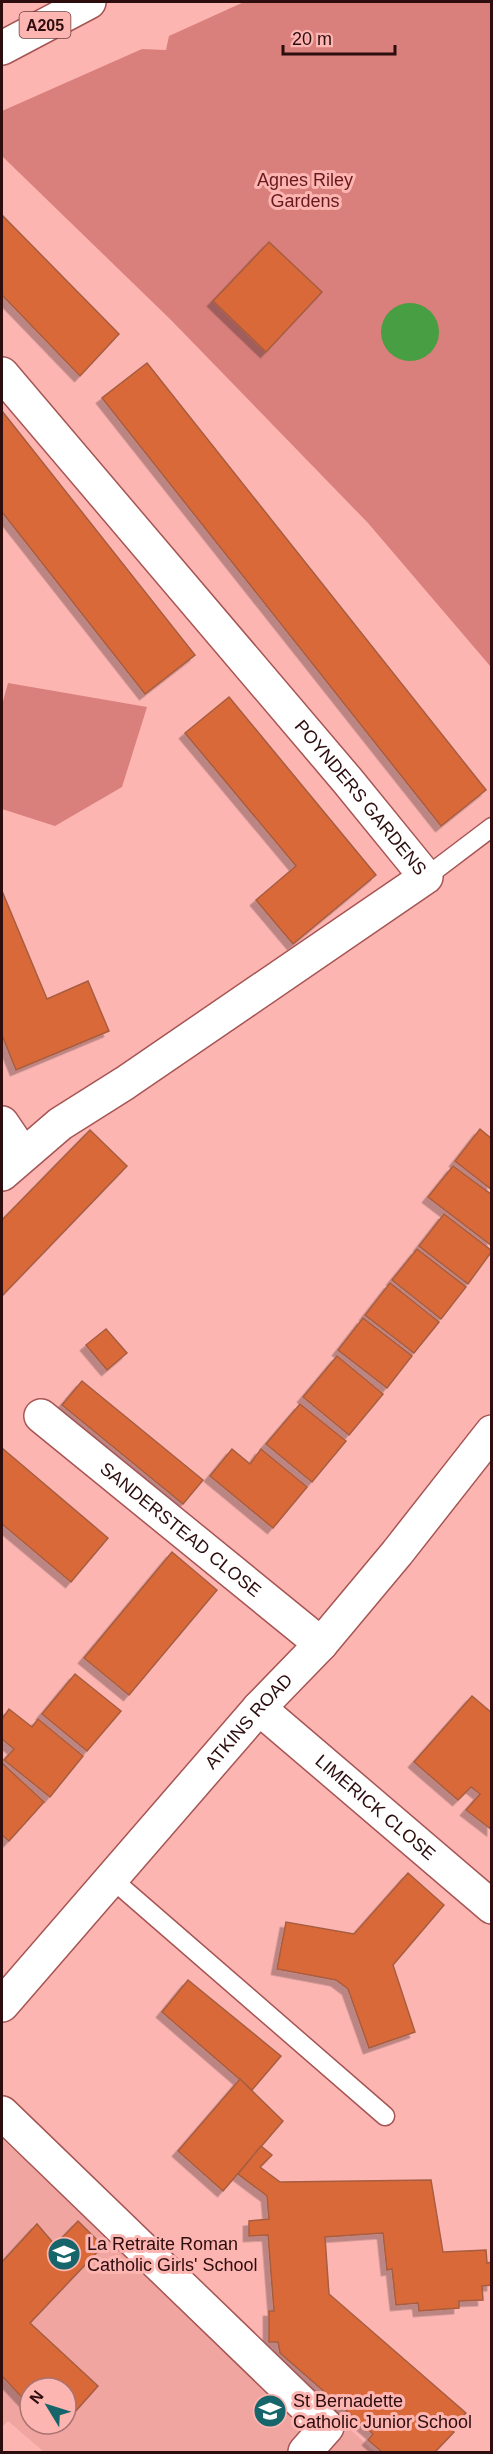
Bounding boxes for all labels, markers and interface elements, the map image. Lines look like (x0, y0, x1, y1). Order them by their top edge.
road number: A205 (20, 12, 70, 38)
scale bar (283, 18, 396, 56)
text: 20 m (292, 29, 332, 49)
park label: Agnes Riley Gardens (257, 170, 353, 211)
street label: POYNDERS GARDENS (291, 716, 430, 879)
street label: SANDERSTEAD CLOSE (96, 1458, 265, 1601)
street label: ATKINS ROAD (201, 1670, 297, 1773)
street label: LIMERICK CLOSE (311, 1751, 439, 1864)
place label: La Retraite Roman Catholic Girls' School (87, 2234, 258, 2275)
school or university icon: La Retraite Roman Catholic Girls' School (46, 2236, 82, 2272)
north arrow (18, 2376, 78, 2436)
text: N (26, 2387, 47, 2407)
place label: St Bernadette Catholic Junior School (293, 2391, 472, 2432)
school or university icon: St Bernadette Catholic Junior School (252, 2393, 288, 2429)

